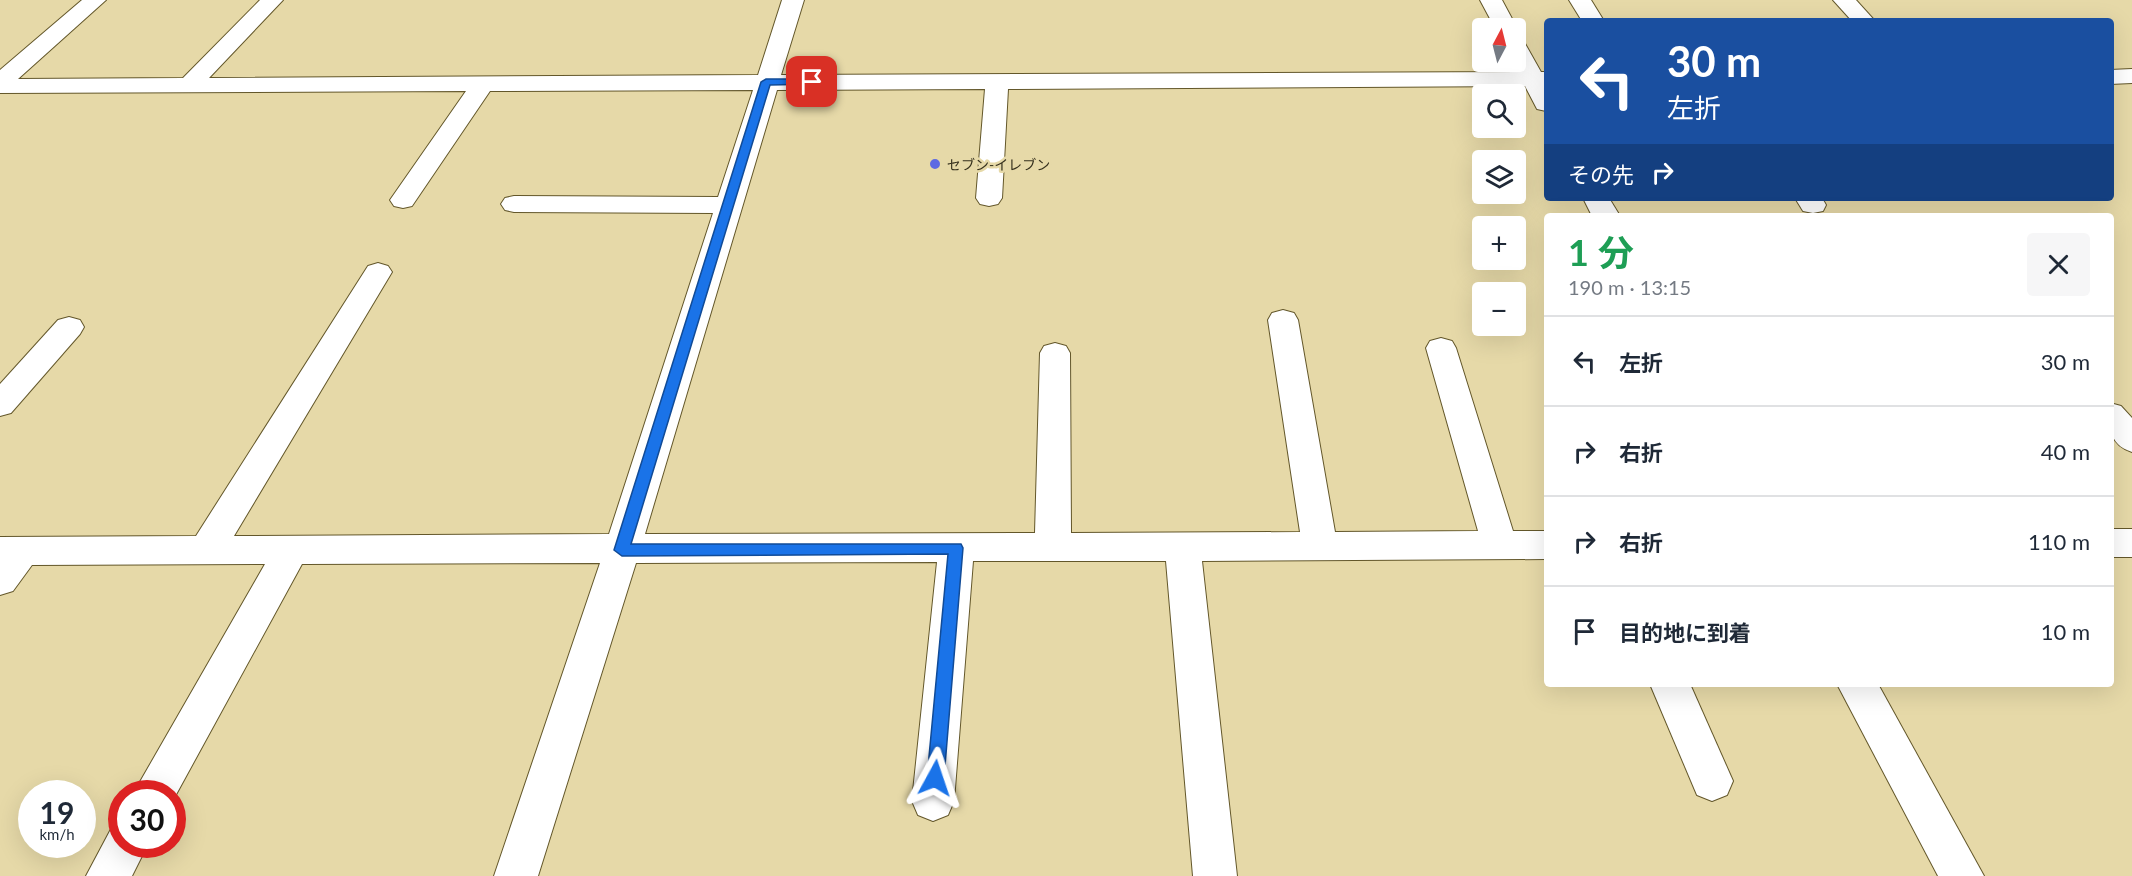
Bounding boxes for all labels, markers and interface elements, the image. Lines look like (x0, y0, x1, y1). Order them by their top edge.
north arrow (1472, 18, 1526, 72)
map controls (1472, 18, 1526, 336)
text: 30 m (1667, 36, 1761, 86)
icon: left (1568, 42, 1646, 120)
pin (786, 56, 837, 107)
icon: arrive (795, 65, 828, 98)
button: search (1472, 84, 1526, 138)
text: 左折 (1667, 91, 1721, 124)
button: layers (1472, 150, 1526, 204)
place label: セブン-イレブン (947, 156, 1050, 173)
icon: right (1646, 156, 1679, 189)
marker: セブン-イレブン (928, 157, 942, 171)
text: その先 (1568, 161, 1634, 188)
button: + (1472, 216, 1526, 270)
text: 1 分 (1568, 230, 1634, 274)
button: close (2027, 233, 2090, 296)
text: 190 m · 13:15 (1568, 275, 1691, 299)
button: − (1472, 282, 1526, 336)
icon: left (1568, 345, 1601, 378)
text: 30 m (2041, 348, 2090, 375)
text: 左折 (1619, 349, 1663, 376)
icon: right (1568, 435, 1601, 468)
text: 40 m (2041, 438, 2090, 465)
text: 右折 (1619, 439, 1663, 466)
icon: right (1568, 525, 1601, 558)
text: 110 m (2028, 528, 2090, 555)
text: 右折 (1619, 529, 1663, 556)
icon: arrive (1568, 615, 1601, 648)
text: 10 m (2041, 618, 2090, 645)
text: 目的地に到着 (1619, 619, 1751, 646)
position arrow (903, 746, 967, 810)
speed limit sign: 30 (108, 780, 186, 858)
text: 19 (40, 794, 74, 830)
text: km/h (39, 825, 75, 843)

